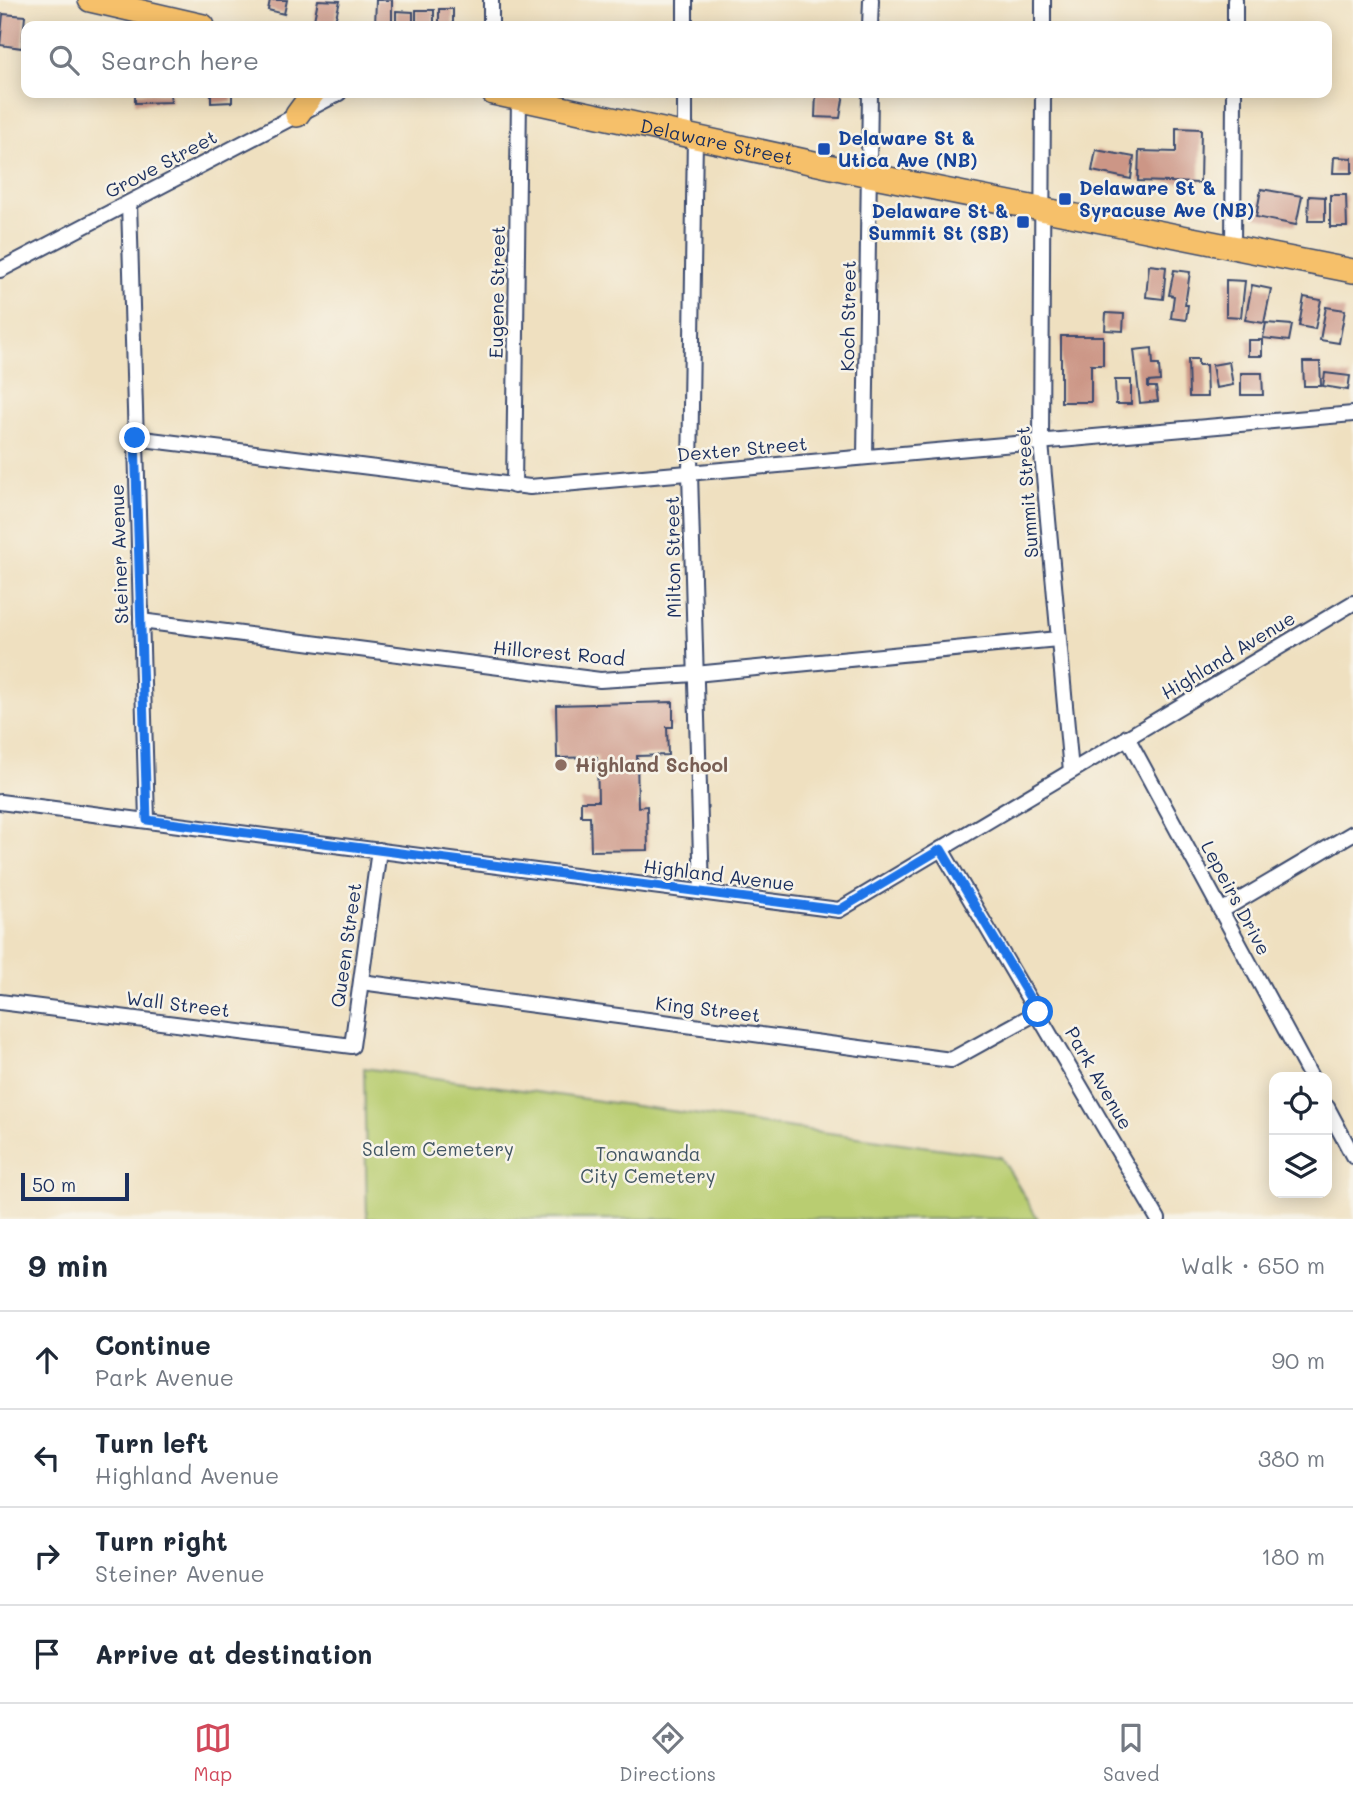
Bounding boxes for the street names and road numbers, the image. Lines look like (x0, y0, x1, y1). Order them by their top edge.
street label: Delaware Street (638, 112, 796, 170)
street label: Grove Street (100, 124, 221, 204)
street label: Eugene Street (483, 225, 510, 359)
street label: Koch Street (834, 260, 861, 372)
street label: Summit Street (1009, 425, 1044, 559)
street label: Dexter Street (676, 430, 808, 467)
street label: Steiner Avenue (104, 483, 133, 625)
street label: Milton Street (659, 496, 686, 618)
street label: Highland Avenue (1156, 605, 1299, 704)
street label: Hillcrest Road (492, 634, 626, 671)
street label: Lepeirs Drive (1196, 836, 1277, 959)
street label: Highland Avenue (642, 853, 796, 896)
street label: Queen Street (324, 881, 367, 1009)
street label: Wall Street (125, 985, 232, 1022)
street label: King Street (654, 990, 762, 1027)
street label: Park Avenue (1060, 1022, 1139, 1134)

